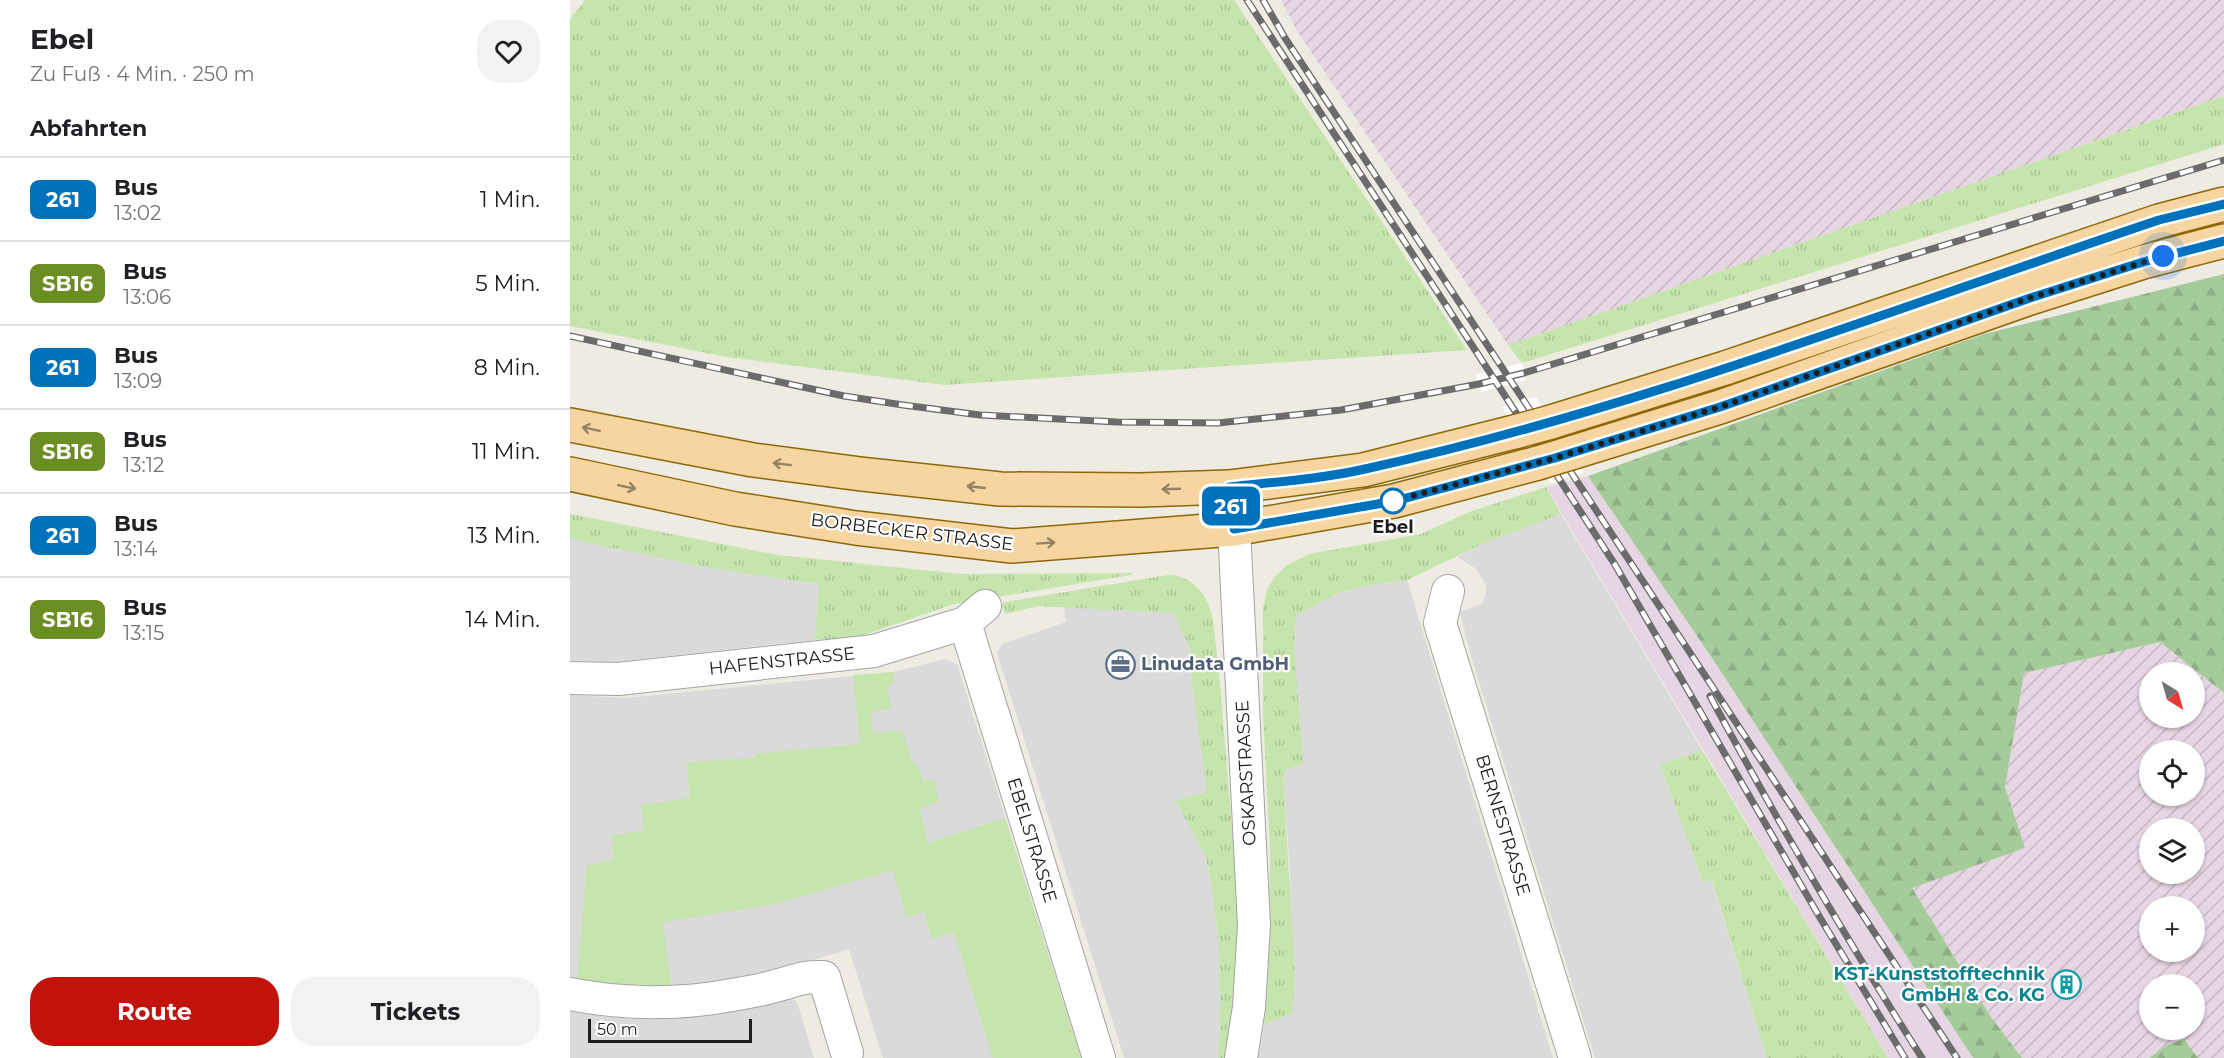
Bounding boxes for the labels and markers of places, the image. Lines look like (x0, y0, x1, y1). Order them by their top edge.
marker: Ebel (1380, 488, 1406, 514)
place label: Ebel (1372, 516, 1414, 538)
office icon: Linudata GmbH (1104, 648, 1136, 680)
place label: Linudata GmbH (1141, 653, 1289, 675)
place label: KST-Kunststofftechnik GmbH & Co. KG (1834, 963, 2045, 1006)
building icon: KST-Kunststofftechnik GmbH & Co. KG (2050, 968, 2082, 1000)

